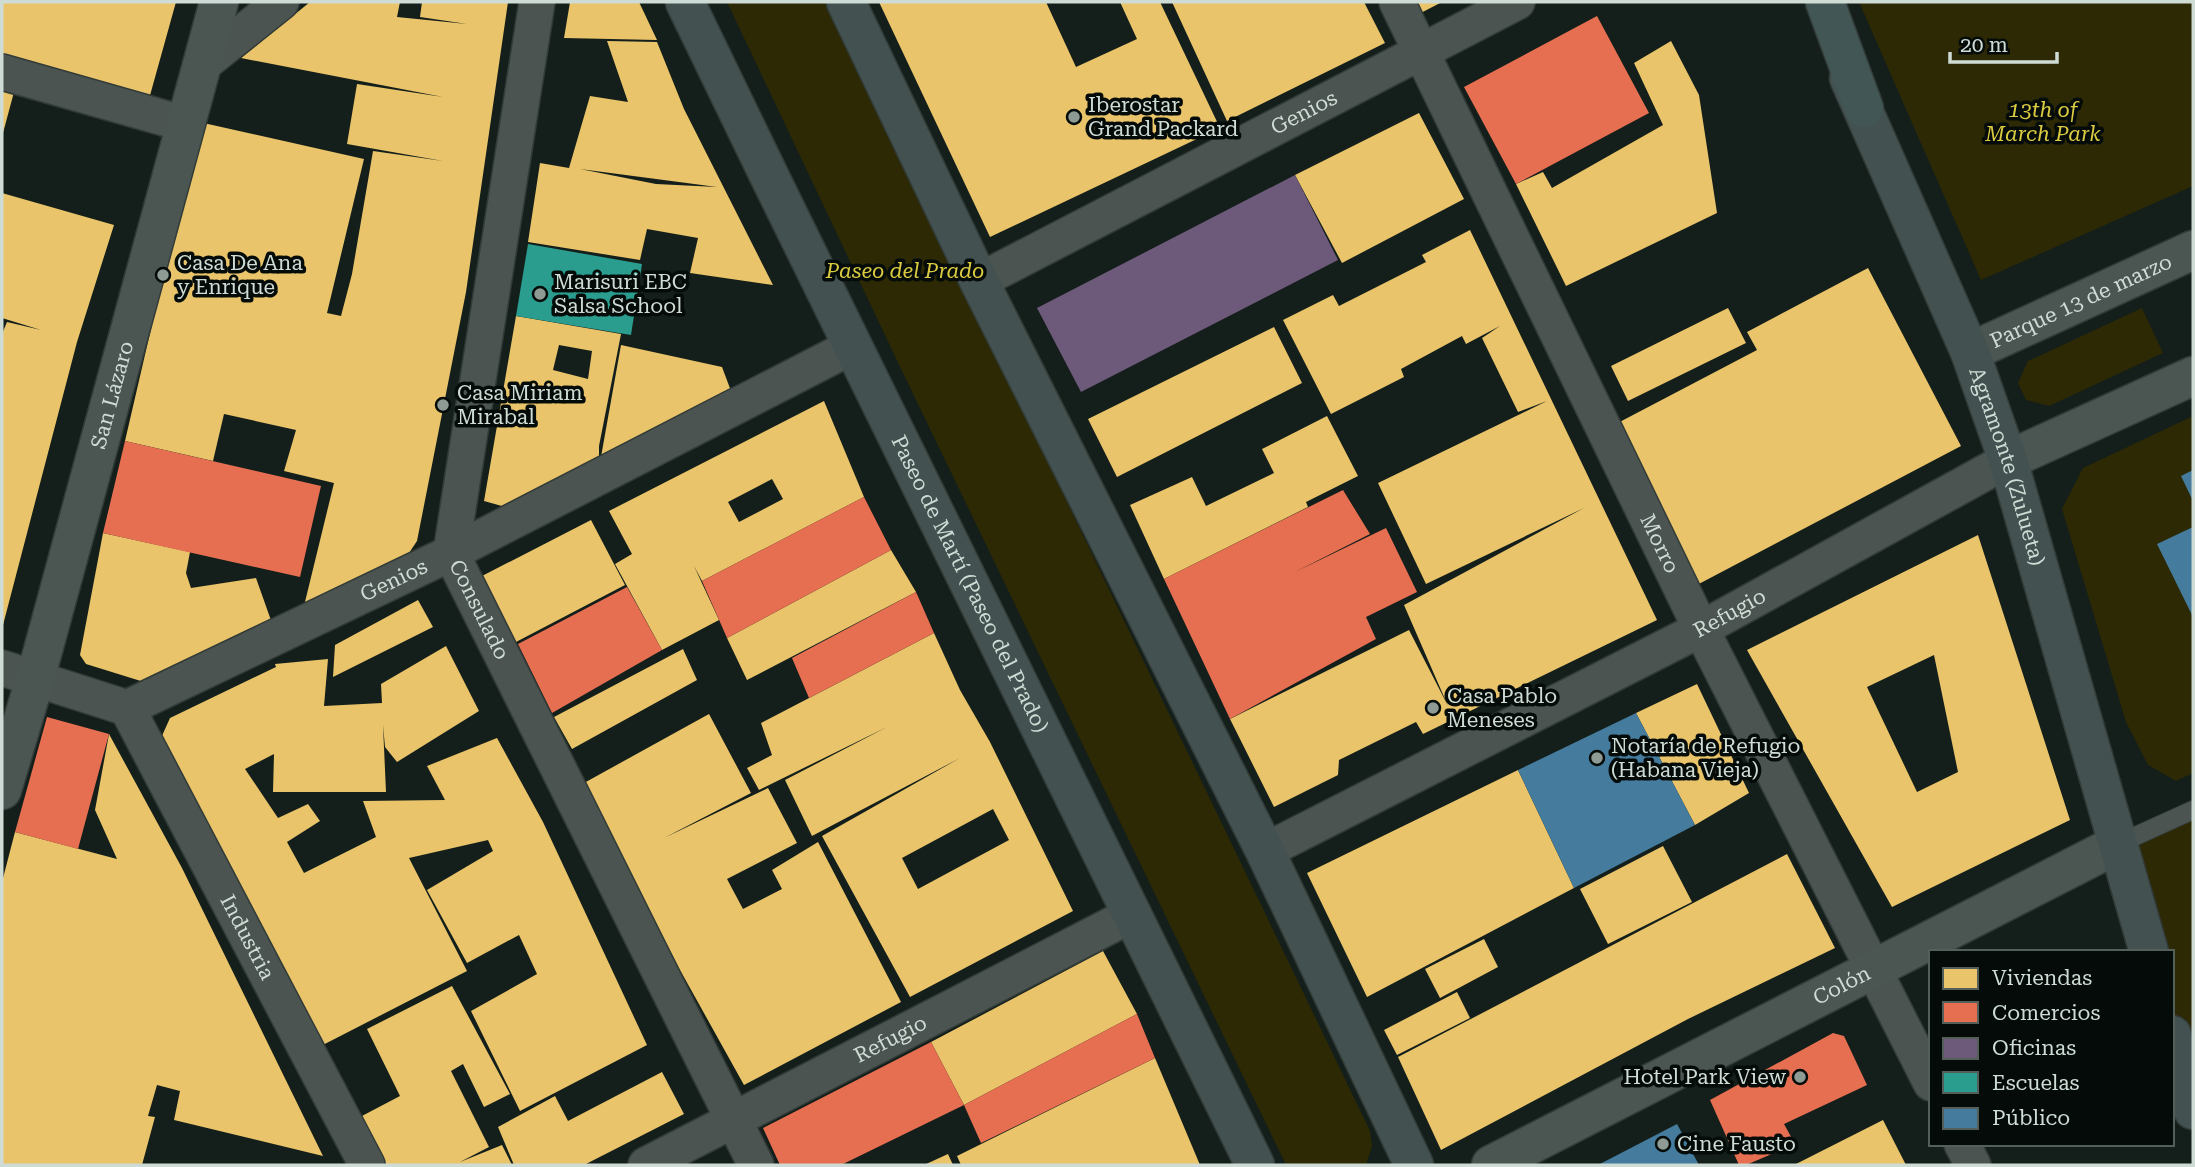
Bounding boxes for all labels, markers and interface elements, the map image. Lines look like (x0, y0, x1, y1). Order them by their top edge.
scale bar (1950, 21, 2057, 65)
text: 20 m (1960, 33, 2008, 57)
street label: Genios (1267, 85, 1341, 140)
place label: Iberostar Grand Packard (1088, 93, 1239, 141)
park label: 13th of March Park (1984, 98, 2101, 146)
marker: Iberostar Grand Packard (1066, 109, 1082, 125)
street label: Parque 13 de marzo (1986, 249, 2176, 353)
place label: Casa De Ana y Enrique (177, 251, 303, 299)
park label: Paseo del Prado (825, 259, 984, 283)
marker: Casa De Ana y Enrique (155, 267, 171, 283)
place label: Marisuri EBC Salsa School (554, 270, 687, 318)
marker: Marisuri EBC Salsa School (532, 286, 548, 302)
street label: San Lázaro (86, 339, 138, 452)
street label: Agramonte (Zulueta) (1964, 364, 2050, 569)
place label: Casa Miriam Mirabal (457, 381, 583, 429)
marker: Casa Miriam Mirabal (435, 397, 451, 413)
street label: Paseo de Martí (Paseo del Prado) (886, 431, 1053, 737)
street label: Morro (1635, 510, 1684, 577)
street label: Genios (356, 554, 431, 607)
street label: Consulado (444, 556, 514, 664)
street label: Refugio (1689, 584, 1770, 643)
place label: Casa Pablo Meneses (1447, 684, 1557, 732)
marker: Casa Pablo Meneses (1425, 700, 1441, 716)
place label: Notaría de Refugio (Habana Vieja) (1611, 734, 1800, 782)
marker: Notaría de Refugio (Habana Vieja) (1589, 750, 1605, 766)
street label: Industria (215, 891, 280, 984)
legend (1929, 950, 2174, 1146)
street label: Colón (1809, 961, 1875, 1010)
text: Viviendas (1992, 966, 2092, 990)
text: Comercios (1992, 1001, 2100, 1025)
street label: Refugio (850, 1010, 931, 1068)
text: Oficinas (1992, 1036, 2076, 1060)
place label: Hotel Park View (1623, 1065, 1787, 1089)
marker: Hotel Park View (1792, 1069, 1808, 1085)
text: Escuelas (1992, 1071, 2080, 1095)
text: Público (1992, 1106, 2070, 1130)
place label: Cine Fausto (1677, 1132, 1796, 1156)
marker: Cine Fausto (1655, 1136, 1671, 1152)

